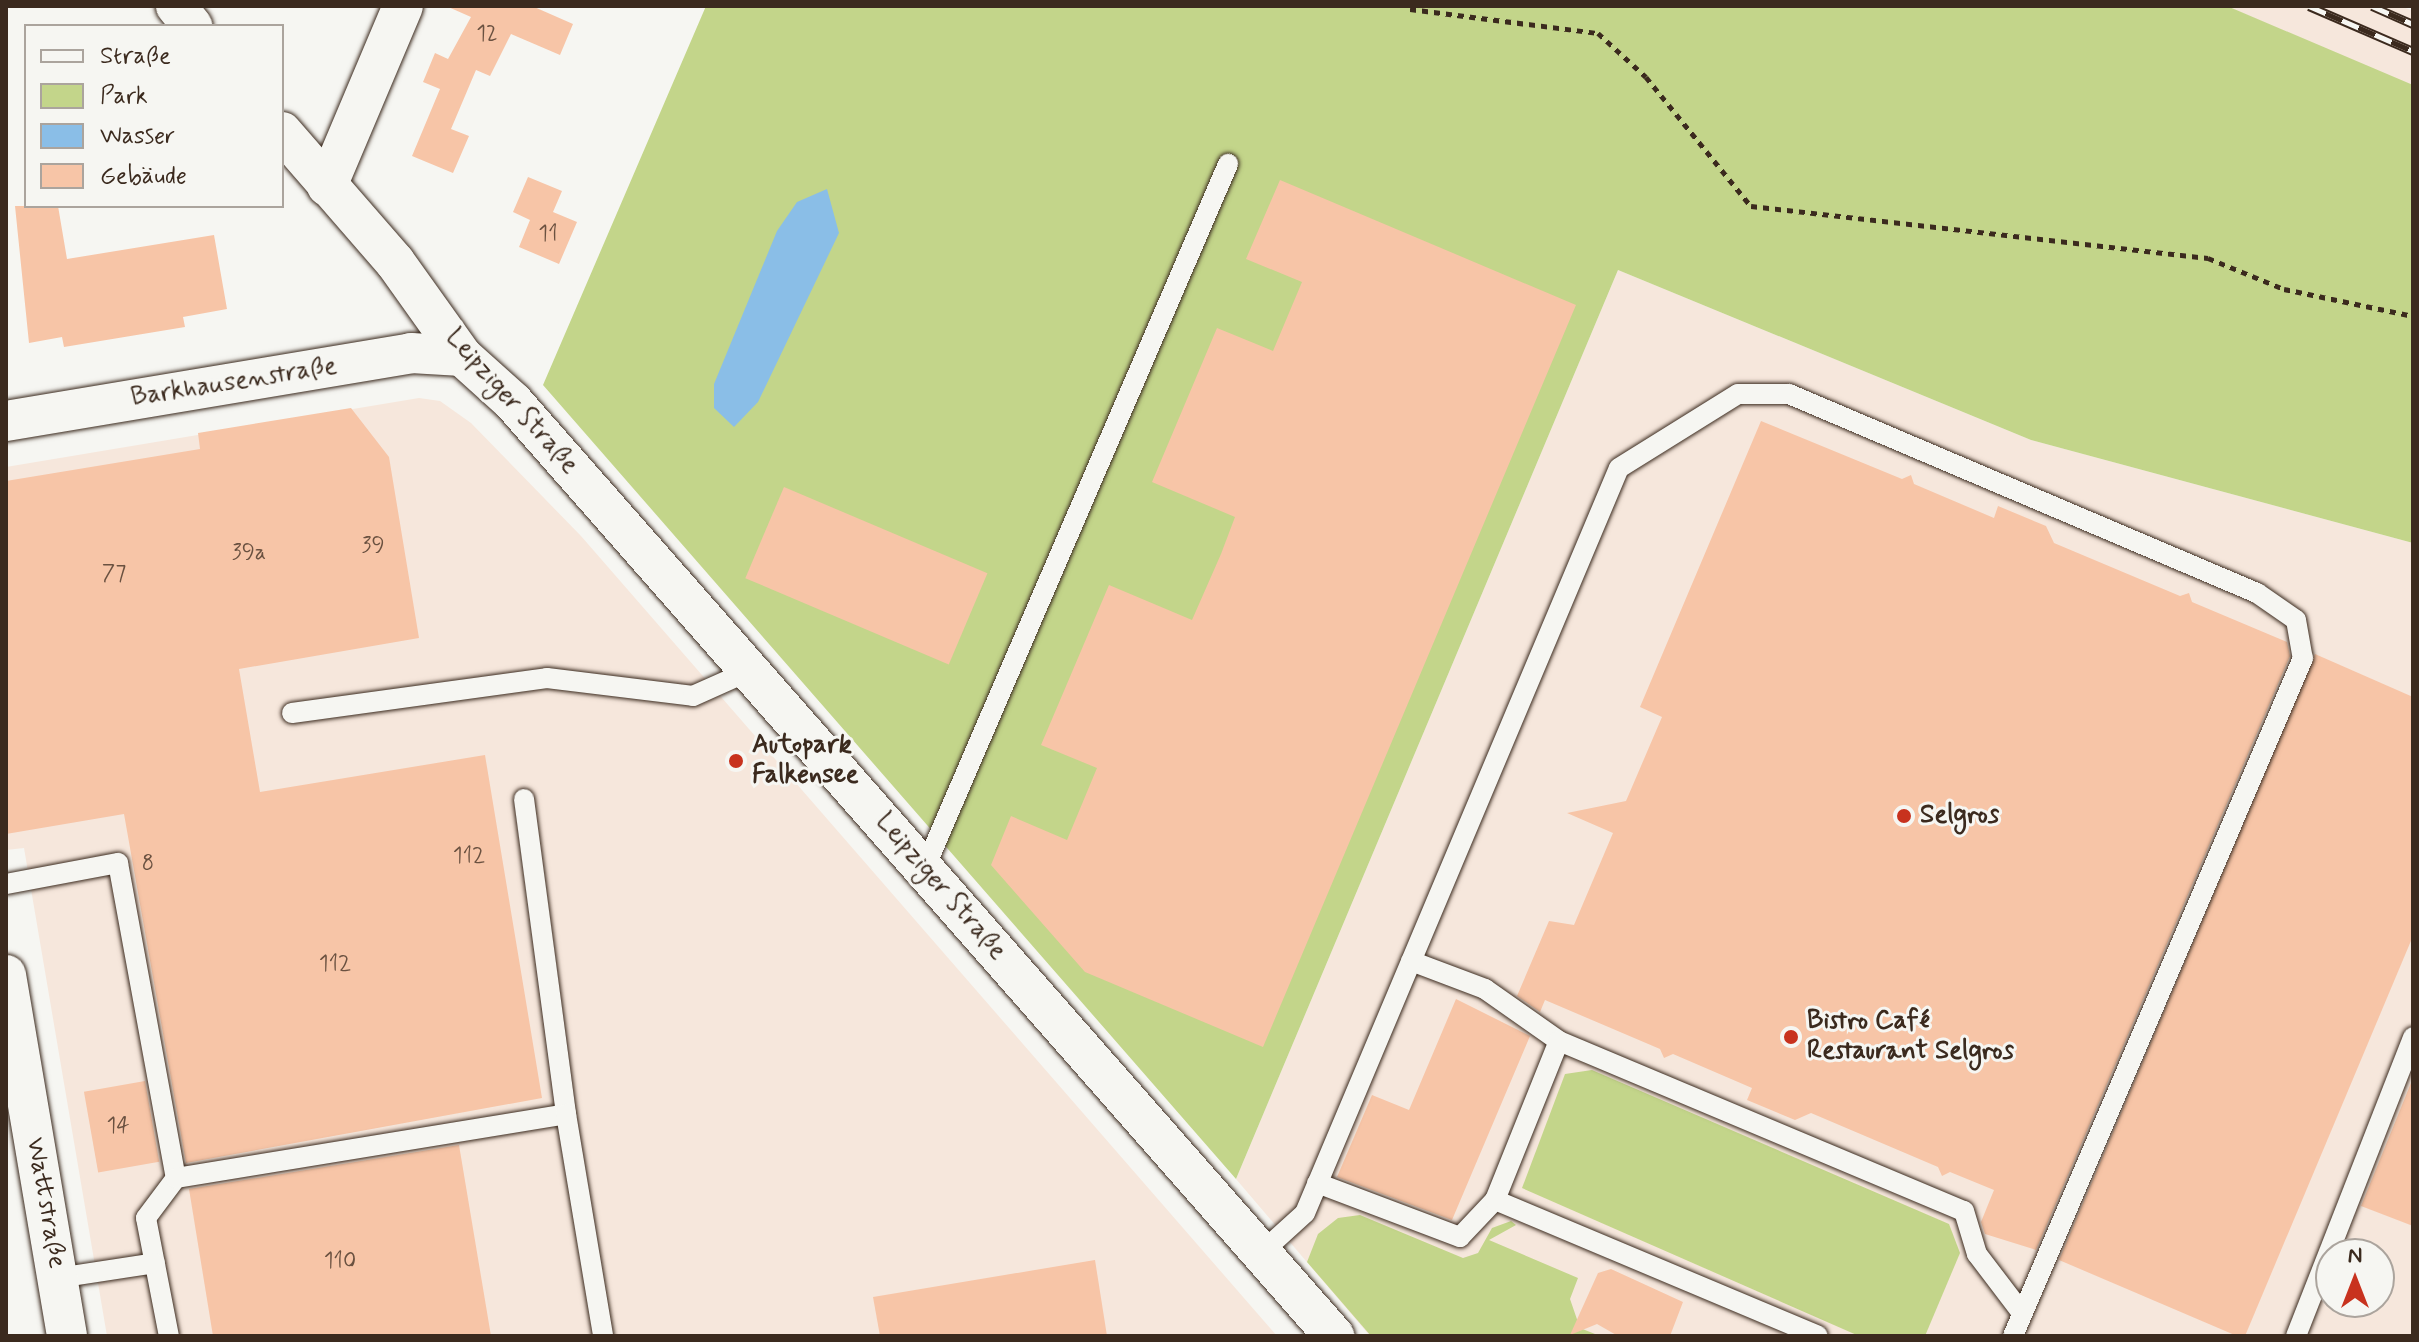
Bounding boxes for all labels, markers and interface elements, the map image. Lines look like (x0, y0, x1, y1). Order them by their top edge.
house number: 12 (476, 22, 498, 48)
legend (24, 24, 284, 208)
text: Straße (100, 41, 171, 72)
text: Park (100, 81, 148, 112)
text: Wasser (100, 121, 175, 152)
text: Gebäude (100, 161, 187, 192)
house number: 11 (538, 222, 558, 248)
street label: Leipziger Straße (438, 323, 584, 481)
street label: Barkhausenstraße (129, 351, 339, 415)
house number: 39 (361, 534, 385, 560)
house number: 39a (232, 541, 266, 567)
house number: 77 (102, 562, 126, 588)
place label: Autopark Falkensee (752, 730, 859, 792)
marker: Autopark Falkensee (727, 752, 745, 770)
place label: Selgros (1920, 800, 1999, 832)
street label: Leipziger Straße (868, 807, 1012, 967)
marker: Selgros (1895, 807, 1913, 825)
house number: 112 (453, 844, 485, 870)
house number: 8 (142, 852, 154, 878)
house number: 112 (319, 952, 351, 978)
place label: Bistro Café Restaurant Selgros (1807, 1006, 2014, 1068)
marker: Bistro Café Restaurant Selgros (1782, 1028, 1800, 1046)
house number: 14 (106, 1114, 130, 1140)
street label: Wattstraße (18, 1135, 72, 1271)
north arrow (2315, 1238, 2395, 1318)
text: N (2348, 1242, 2362, 1270)
house number: 110 (324, 1249, 356, 1275)

